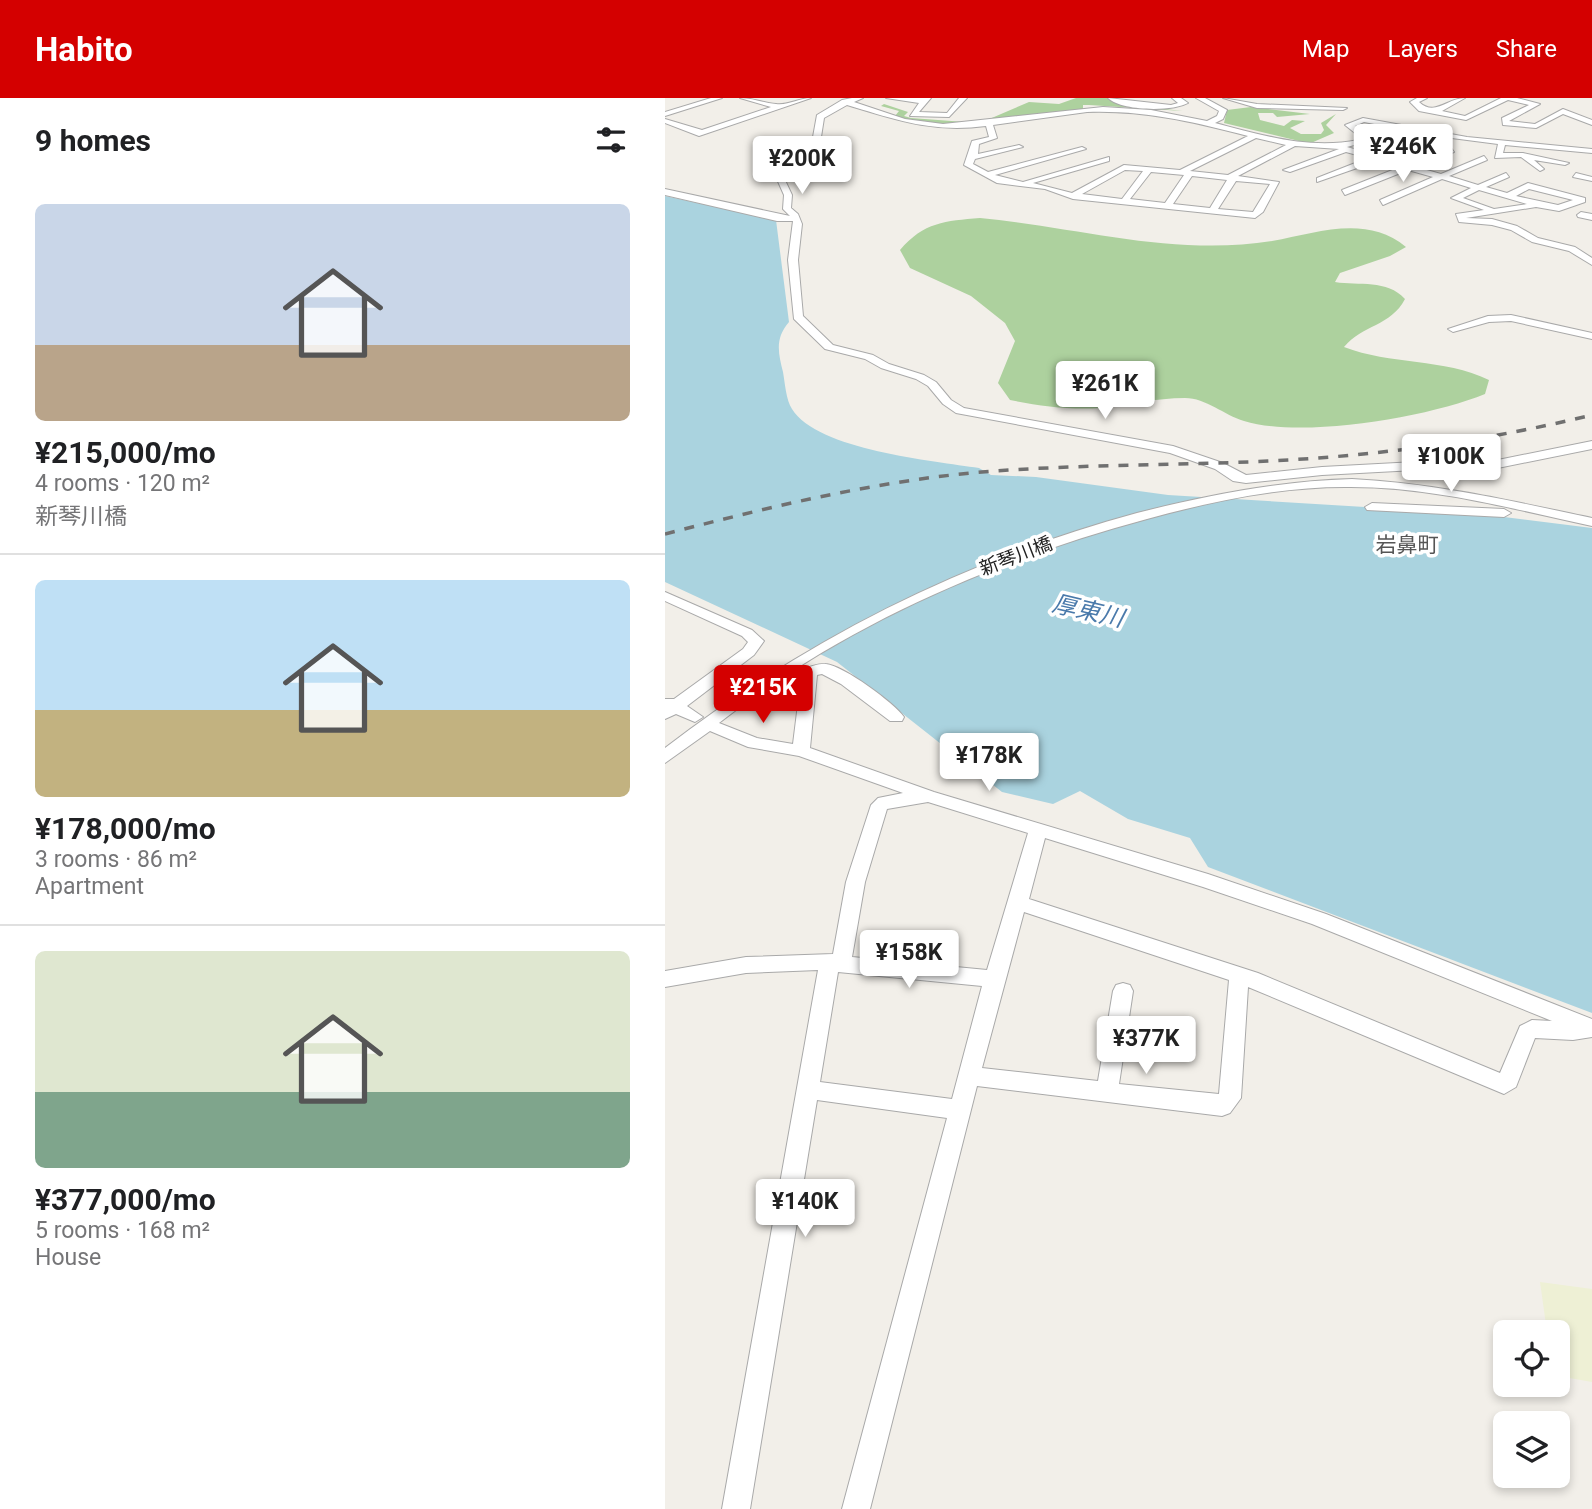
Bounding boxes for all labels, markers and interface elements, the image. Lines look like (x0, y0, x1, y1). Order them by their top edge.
text: Habito (35, 30, 133, 69)
text: Map (1302, 35, 1350, 63)
text: Layers (1388, 35, 1458, 63)
text: Share (1496, 35, 1557, 63)
icon: filters (592, 121, 630, 159)
text: 9 homes (35, 123, 151, 158)
pin: ¥246K (1354, 125, 1452, 184)
text: ¥246K (1370, 133, 1436, 160)
pin: ¥200K (753, 136, 851, 196)
text: ¥200K (769, 145, 835, 172)
icon: home (270, 250, 396, 376)
pin: ¥261K (1056, 362, 1154, 421)
text: ¥261K (1072, 370, 1138, 397)
pin: ¥100K (1402, 434, 1500, 494)
text: ¥215,000/mo (35, 435, 216, 470)
text: ¥100K (1418, 443, 1484, 470)
text: 4 rooms · 120 m² (35, 470, 210, 497)
text: 新琴川橋 (35, 503, 127, 530)
street label: 新琴川橋 (976, 532, 1056, 580)
district label: 岩鼻町 (1376, 533, 1439, 557)
water label: 厚東川 (1050, 589, 1129, 633)
icon: home (270, 625, 396, 751)
pin: ¥215K (714, 666, 812, 725)
text: ¥215K (730, 674, 796, 701)
pin: ¥178K (940, 734, 1038, 793)
text: ¥178K (956, 742, 1022, 769)
text: ¥178,000/mo (35, 811, 216, 846)
text: 3 rooms · 86 m² (35, 846, 197, 873)
text: Apartment (35, 873, 144, 900)
pin: ¥158K (860, 930, 958, 990)
text: ¥158K (876, 939, 942, 966)
icon: home (270, 996, 396, 1122)
pin: ¥377K (1097, 1016, 1195, 1076)
text: ¥377K (1113, 1025, 1179, 1052)
pin: ¥140K (756, 1180, 854, 1239)
text: ¥377,000/mo (35, 1182, 216, 1217)
text: ¥140K (772, 1188, 838, 1215)
text: 5 rooms · 168 m² (35, 1217, 210, 1244)
text: House (35, 1244, 101, 1271)
map controls (1493, 1320, 1570, 1488)
button: locate (1493, 1320, 1570, 1397)
button: layers (1493, 1411, 1570, 1488)

